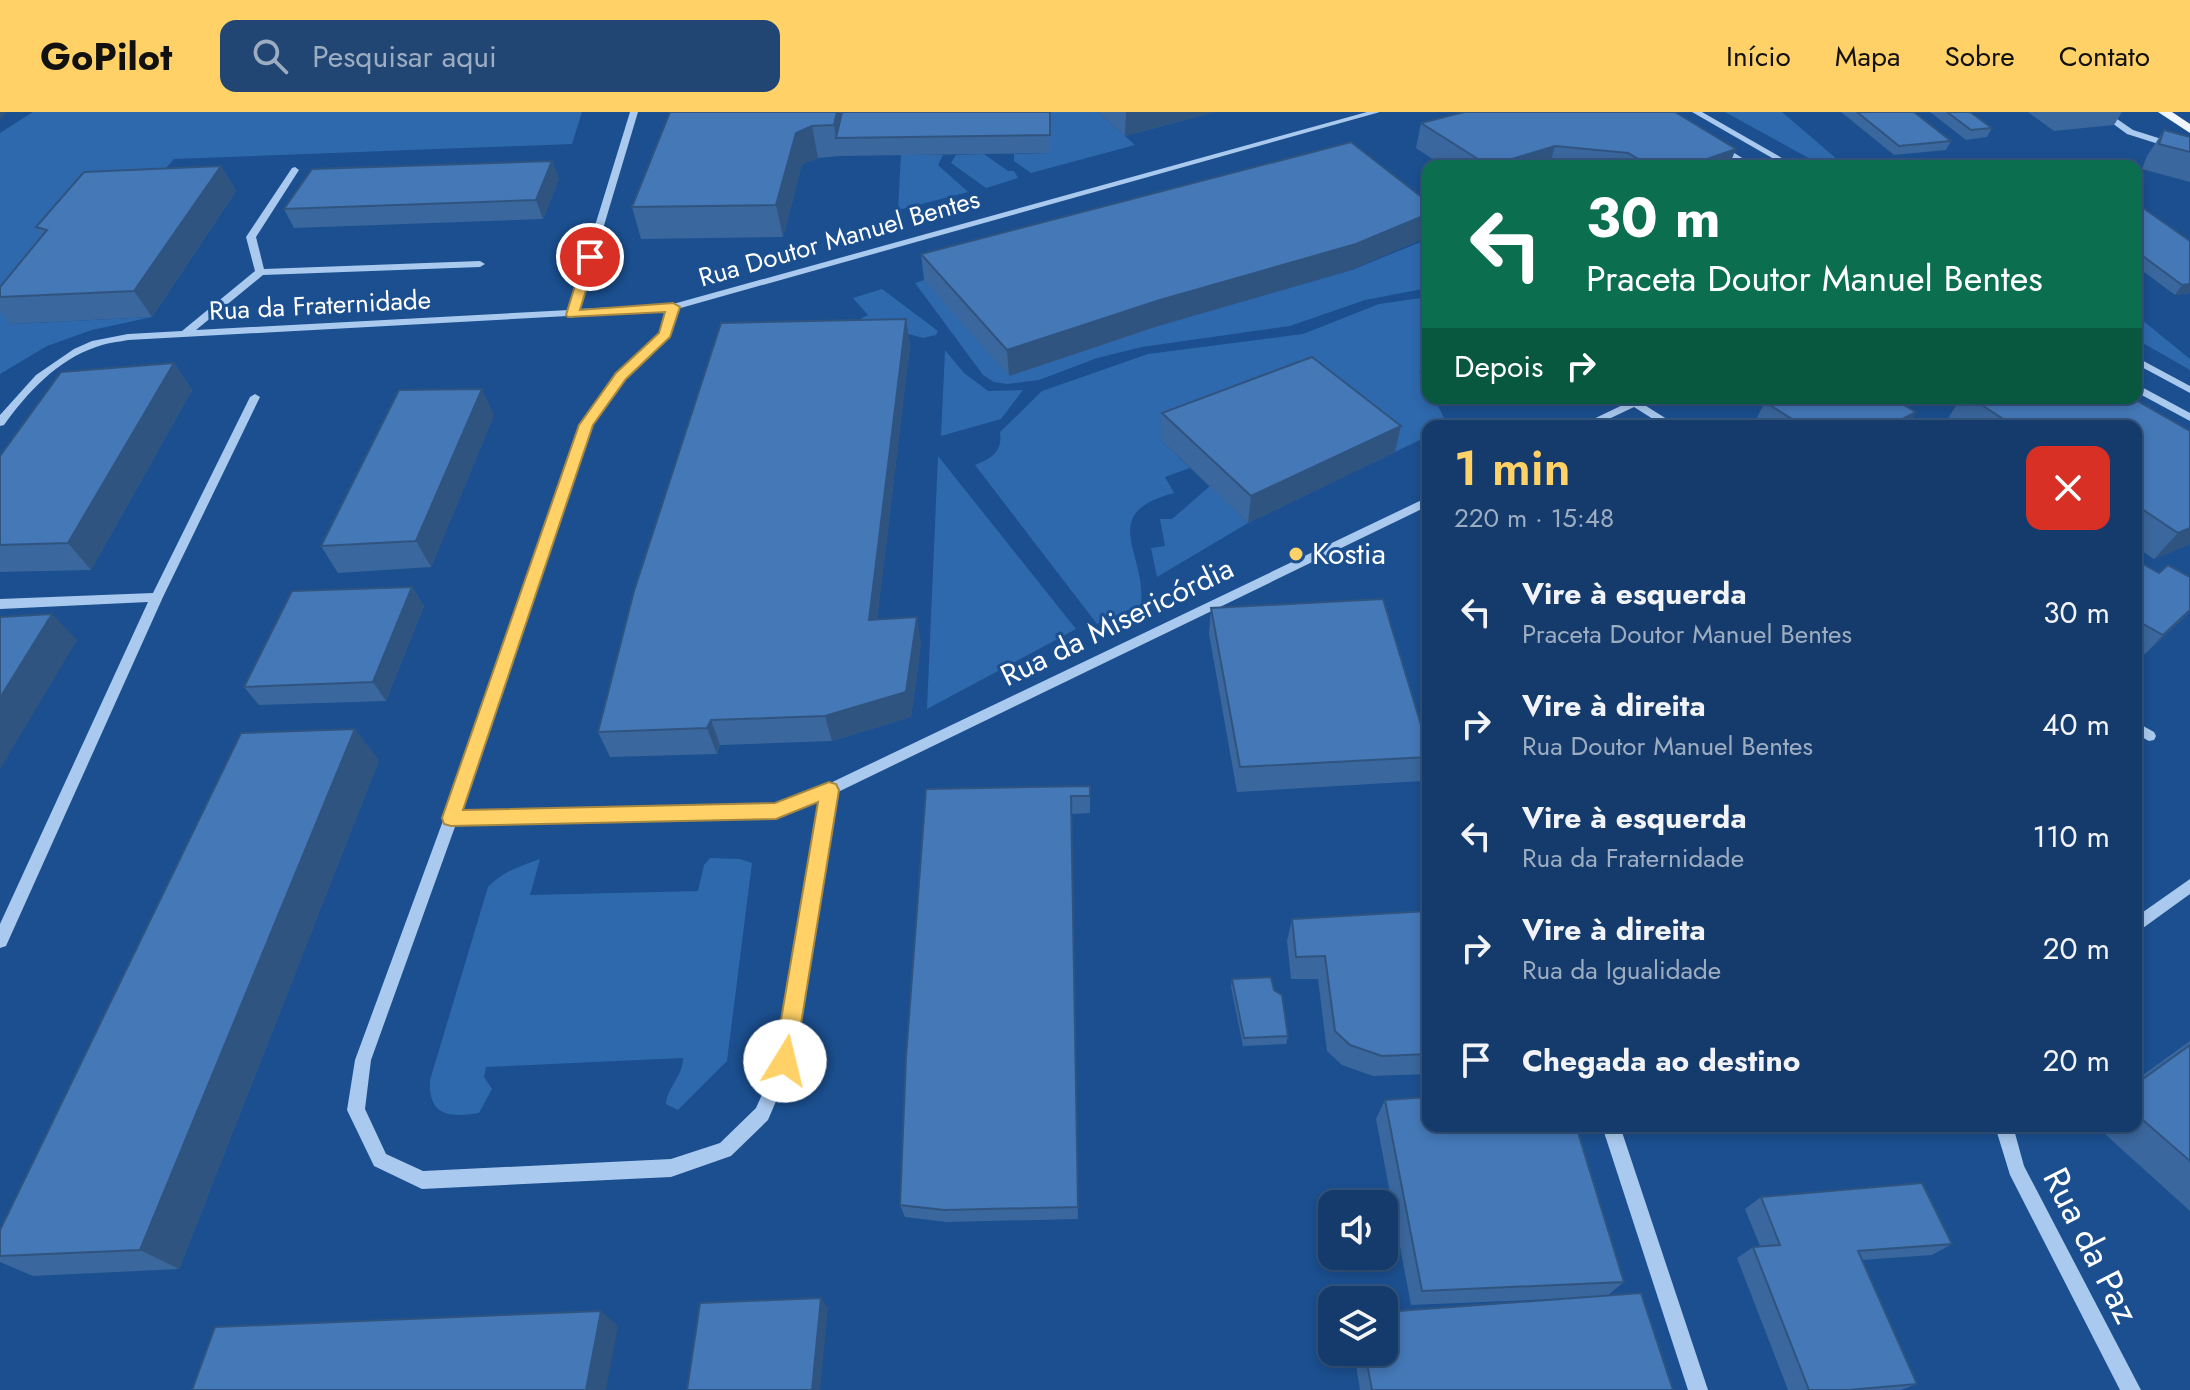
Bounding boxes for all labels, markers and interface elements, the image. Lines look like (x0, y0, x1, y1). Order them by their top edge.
search box (220, 20, 780, 92)
text: GoPilot (40, 29, 172, 84)
icon: search (248, 34, 292, 78)
text: Pesquisar aqui (312, 35, 497, 78)
text: Início (1726, 36, 1791, 77)
text: Mapa (1835, 36, 1900, 77)
text: Sobre (1944, 36, 2015, 77)
text: Contato (2059, 36, 2150, 77)
text: 30 m (1586, 177, 1721, 258)
street label: Rua Doutor Manuel Bentes (694, 180, 984, 296)
icon: left (1454, 192, 1558, 296)
pin (556, 223, 624, 291)
icon: arrive (568, 235, 612, 279)
text: Praceta Doutor Manuel Bentes (1586, 252, 2043, 304)
street label: Rua da Fraternidade (208, 280, 432, 330)
icon: right (1559, 344, 1603, 388)
text: Depois (1454, 345, 1543, 388)
text: 1 min (1454, 434, 1571, 503)
button: close (2026, 446, 2110, 530)
text: 220 m · 15:48 (1454, 499, 1614, 537)
place label: Kostia (1312, 532, 1386, 575)
marker: Kostia (1287, 545, 1305, 563)
street label: Rua da Misericórdia (993, 546, 1241, 697)
text: Vire à esquerda (1522, 572, 1747, 615)
icon: left (1454, 590, 1498, 634)
text: 30 m (2043, 591, 2110, 634)
text: Praceta Doutor Manuel Bentes (1522, 615, 1852, 653)
text: Vire à direita (1522, 684, 1706, 727)
icon: right (1454, 702, 1498, 746)
text: 40 m (2042, 703, 2110, 746)
text: Rua Doutor Manuel Bentes (1522, 727, 1813, 765)
text: Vire à esquerda (1522, 796, 1747, 839)
icon: left (1454, 814, 1498, 858)
text: 110 m (2033, 815, 2110, 858)
text: Rua da Fraternidade (1522, 839, 1744, 877)
text: Vire à direita (1522, 908, 1706, 951)
icon: right (1454, 926, 1498, 970)
text: 20 m (2043, 927, 2110, 970)
text: Rua da Igualidade (1522, 951, 1721, 989)
position arrow (743, 1019, 827, 1103)
icon: arrive (1454, 1038, 1498, 1082)
text: Chegada ao destino (1522, 1039, 1800, 1082)
text: 20 m (2043, 1039, 2110, 1082)
street label: Rua da Paz (2031, 1158, 2154, 1332)
map controls (1318, 1190, 1398, 1366)
button: sound (1318, 1190, 1398, 1270)
button: layers (1318, 1286, 1398, 1366)

